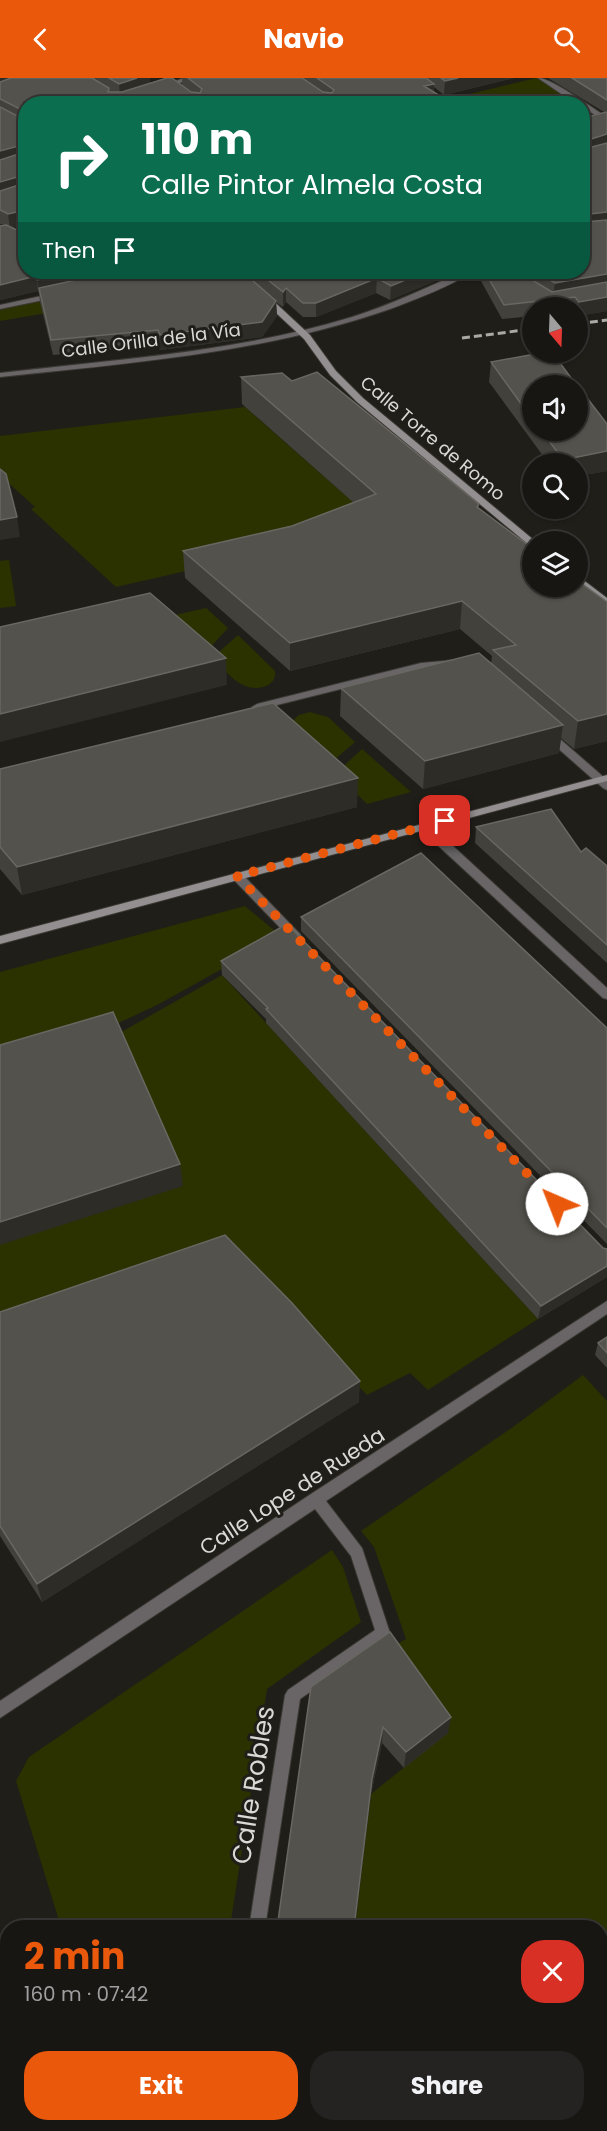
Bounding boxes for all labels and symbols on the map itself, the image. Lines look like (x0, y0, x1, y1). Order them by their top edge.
north arrow (522, 297, 588, 363)
street label: Calle Orilla de la Vía (60, 317, 242, 363)
street label: Calle Torre de Romo (355, 370, 511, 506)
pin (419, 795, 470, 846)
position arrow (525, 1172, 589, 1236)
street label: Calle Lope de Rueda (194, 1420, 390, 1562)
street label: Calle Robles (223, 1703, 283, 1867)

